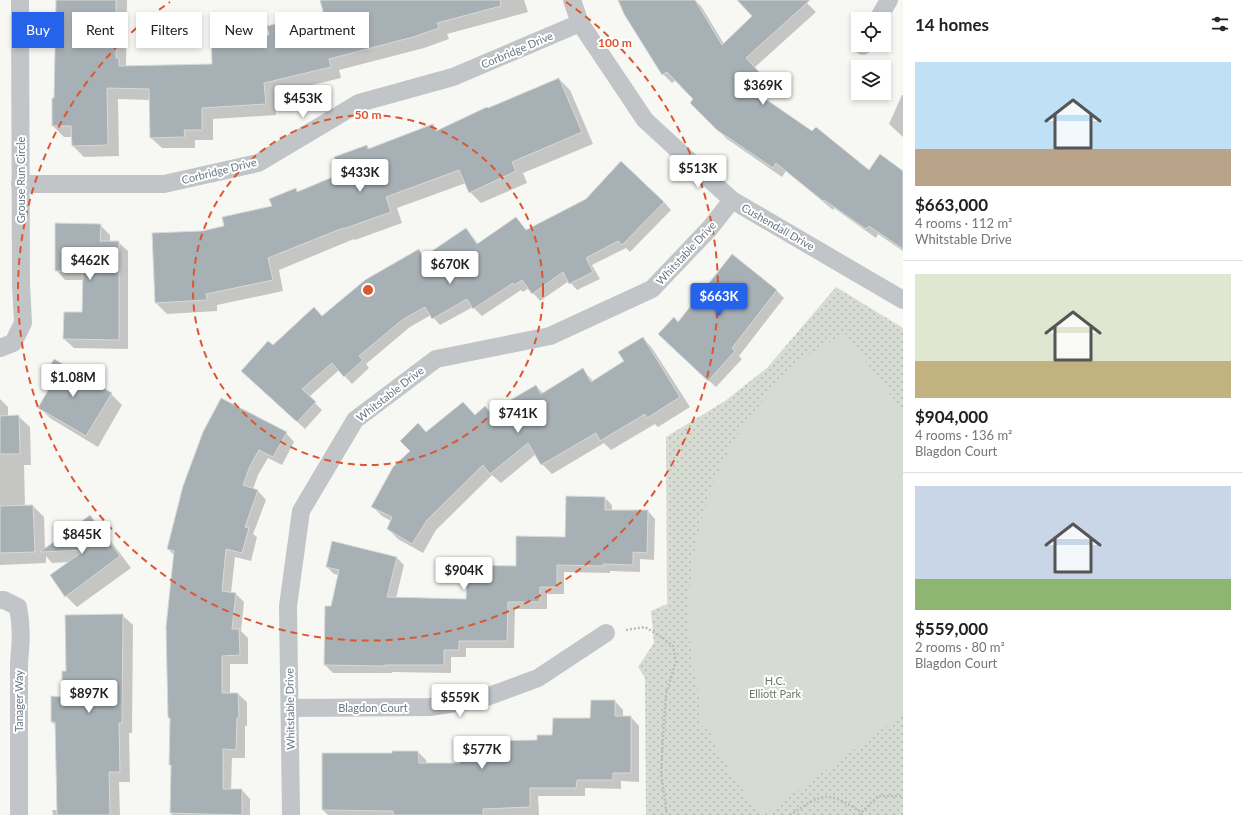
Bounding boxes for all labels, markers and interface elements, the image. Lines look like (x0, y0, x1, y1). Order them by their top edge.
chip: Buy (12, 12, 64, 48)
chip: Rent (72, 12, 128, 48)
chip: Filters (136, 12, 202, 48)
chip: New (210, 12, 267, 48)
chip: Apartment (275, 12, 369, 48)
map controls (851, 12, 891, 100)
button: locate (851, 12, 891, 52)
icon: filters (1209, 13, 1231, 35)
text: 14 homes (915, 14, 989, 35)
street label: Corbridge Drive (479, 28, 555, 71)
text: 100 m (598, 35, 632, 50)
button: layers (851, 60, 891, 100)
pin: $369K (735, 72, 791, 106)
text: $369K (743, 77, 783, 93)
pin: $453K (275, 85, 331, 119)
icon: home (1037, 88, 1109, 160)
text: $453K (283, 90, 323, 106)
text: 50 m (355, 107, 381, 122)
street label: Grouse Run Circle (14, 136, 27, 223)
street label: Corbridge Drive (180, 155, 258, 186)
pin: $513K (670, 155, 726, 189)
pin: $433K (332, 159, 388, 193)
text: $513K (678, 160, 718, 176)
text: $433K (340, 164, 380, 180)
text: $663,000 (915, 194, 988, 215)
street label: Cushendall Drive (739, 200, 817, 253)
text: 4 rooms · 112 m² (915, 215, 1012, 231)
street label: Whitstable Drive (653, 218, 718, 287)
text: Whitstable Drive (915, 231, 1012, 247)
pin: $462K (62, 247, 118, 281)
pin: $670K (422, 251, 478, 285)
text: $462K (70, 252, 110, 268)
text: $670K (430, 256, 470, 272)
centre of rings (361, 283, 375, 297)
pin: $663K (691, 283, 747, 317)
text: $663K (699, 288, 739, 304)
icon: home (1037, 300, 1109, 372)
street label: Whitstable Drive (353, 363, 426, 424)
pin: $1.08M (40, 364, 106, 398)
text: $1.08M (50, 369, 96, 385)
pin: $741K (490, 400, 546, 434)
text: $741K (498, 405, 538, 421)
text: $904,000 (915, 406, 988, 427)
text: 4 rooms · 136 m² (915, 427, 1012, 443)
text: Blagdon Court (915, 443, 997, 459)
icon: home (1037, 512, 1109, 584)
pin: $845K (54, 521, 110, 555)
text: $845K (62, 526, 102, 542)
pin: $904K (436, 557, 492, 591)
text: $904K (444, 562, 484, 578)
text: $559,000 (915, 618, 988, 639)
text: 2 rooms · 80 m² (915, 639, 1005, 655)
text: Blagdon Court (915, 655, 997, 671)
street label: Whitstable Drive (282, 668, 297, 750)
street label: Tanager Way (12, 670, 25, 732)
park label: H.C. Elliott Park (749, 674, 801, 700)
pin: $897K (61, 680, 117, 714)
pin: $559K (432, 684, 488, 718)
text: $897K (69, 685, 109, 701)
text: $559K (440, 689, 480, 705)
street label: Blagdon Court (338, 701, 408, 714)
pin: $577K (454, 736, 510, 770)
text: $577K (462, 741, 502, 757)

